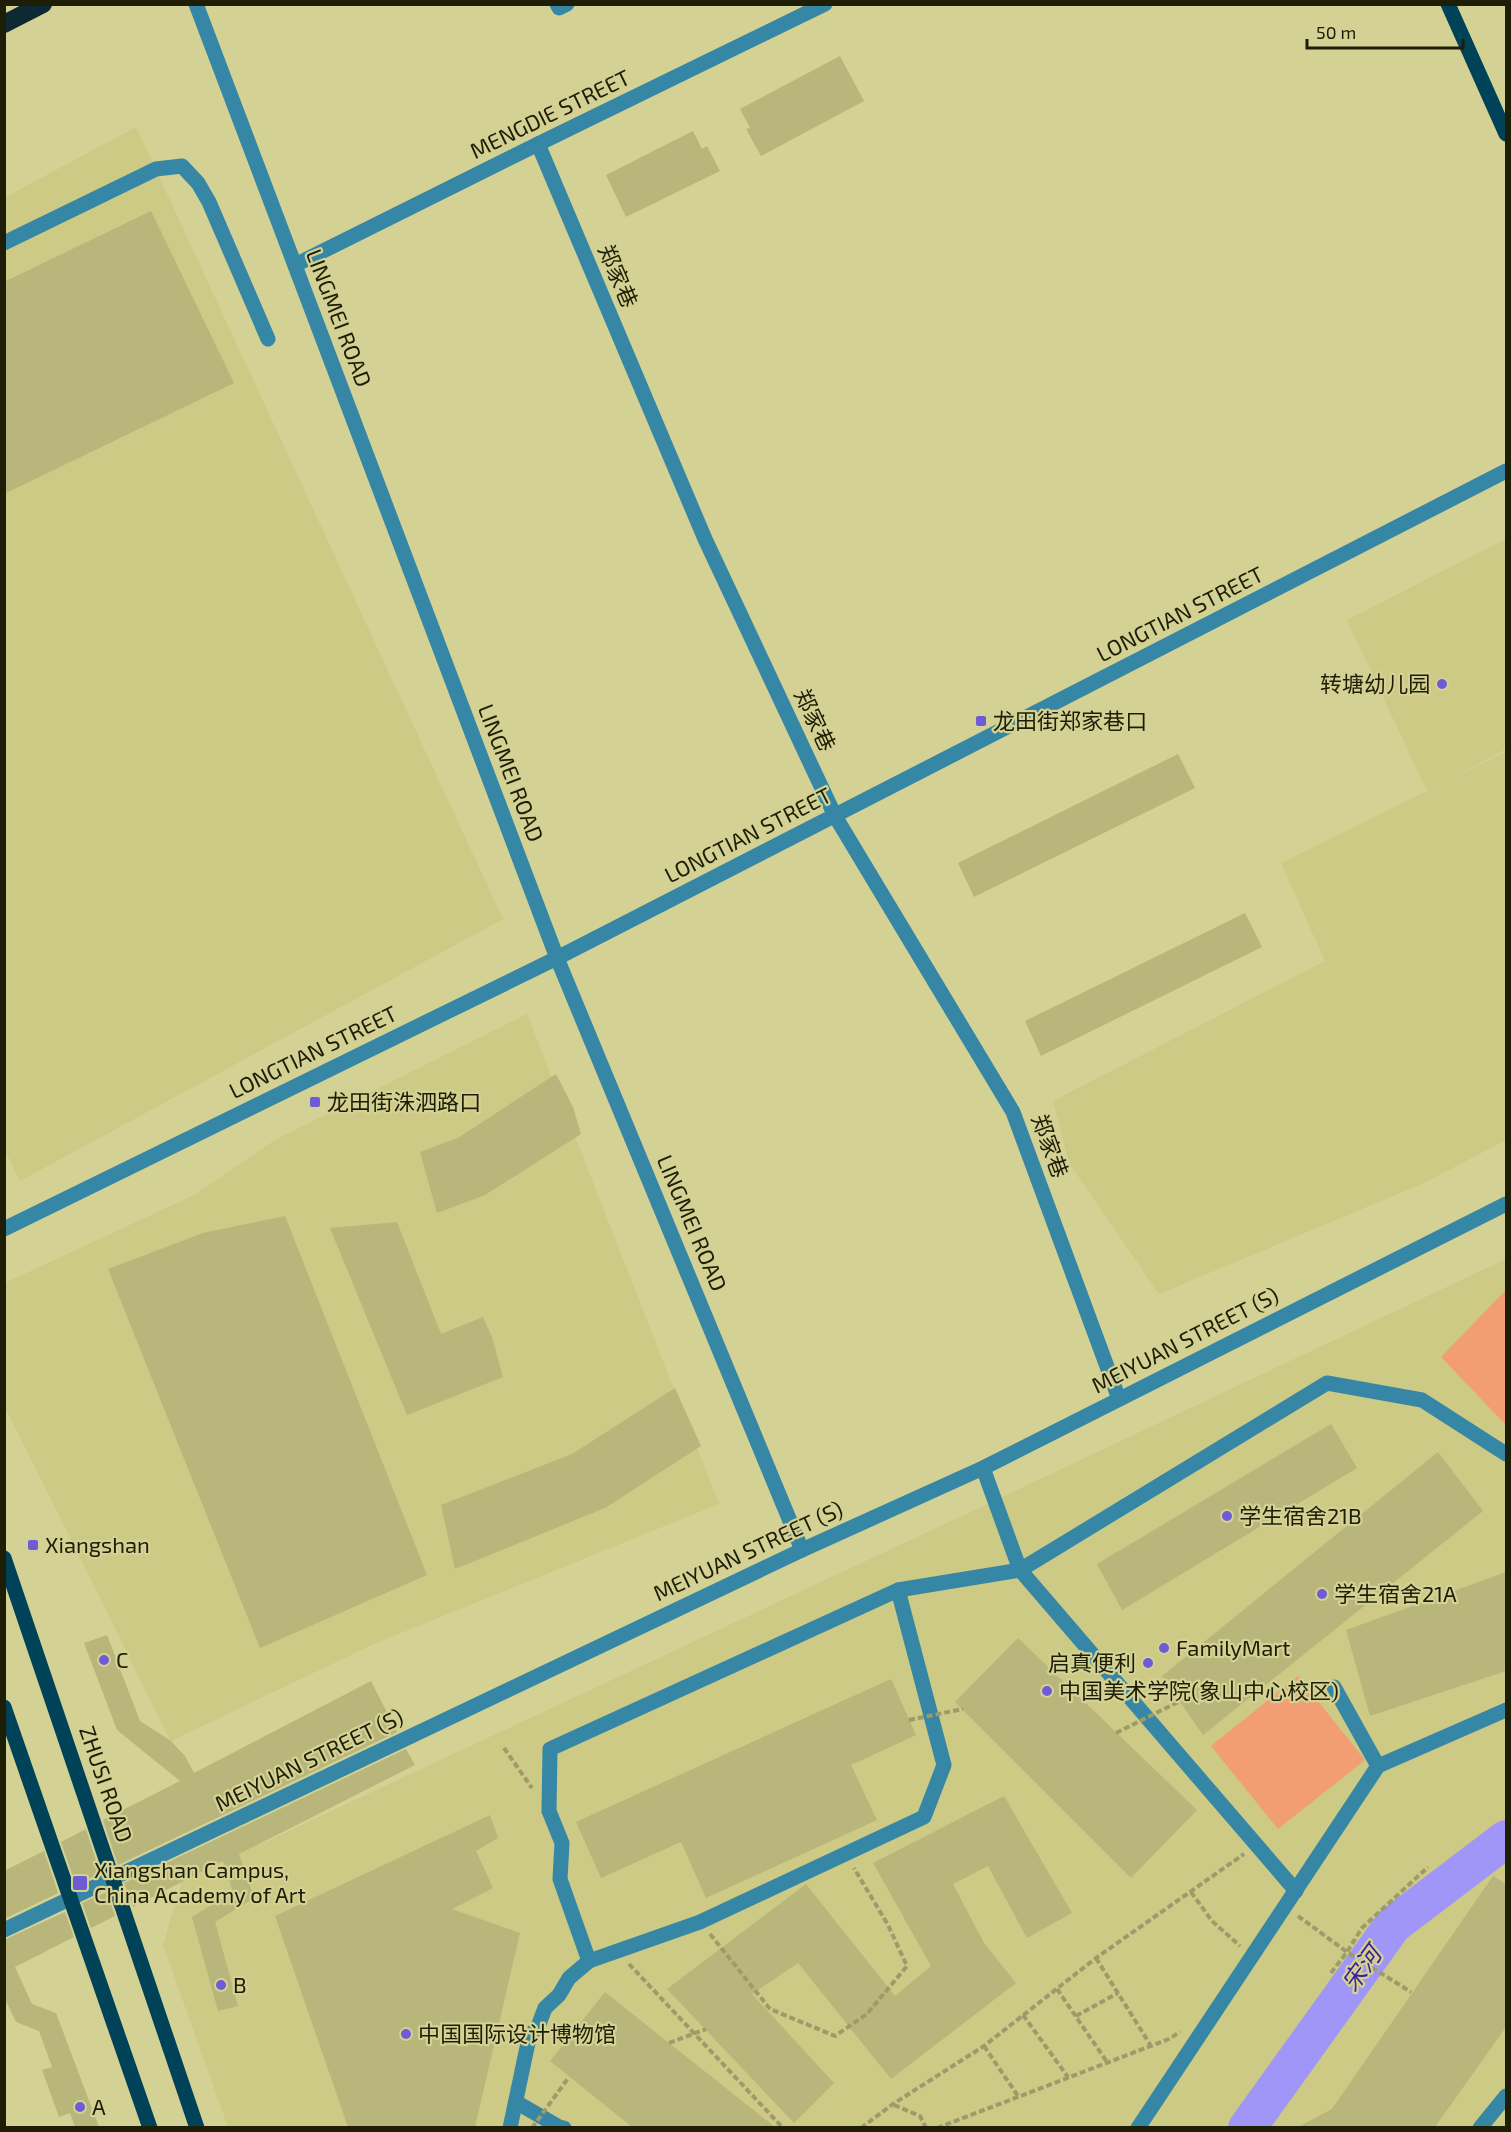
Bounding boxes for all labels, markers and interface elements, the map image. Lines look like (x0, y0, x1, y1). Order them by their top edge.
scale bar (1307, 12, 1463, 50)
text: 50 m (1316, 21, 1356, 43)
street label: MENGDIE STREET (465, 63, 634, 163)
street label: 郑家巷 (594, 240, 644, 311)
street label: LINGMEI ROAD (302, 245, 378, 390)
street label: LONGTIAN STREET (1092, 560, 1267, 666)
place label: 转塘幼儿园 (1320, 670, 1430, 696)
marker: 转塘幼儿园 (1435, 677, 1449, 691)
street label: 郑家巷 (790, 684, 842, 755)
street label: LINGMEI ROAD (474, 700, 550, 845)
place label: 龙田街郑家巷口 (993, 707, 1147, 733)
marker: 龙田街郑家巷口 (974, 714, 988, 728)
street label: LONGTIAN STREET (660, 781, 835, 887)
street label: LONGTIAN STREET (224, 999, 401, 1103)
place label: 龙田街洙泗路口 (327, 1088, 481, 1114)
marker: 龙田街洙泗路口 (308, 1095, 322, 1109)
street label: 郑家巷 (1027, 1110, 1074, 1181)
street label: LINGMEI ROAD (653, 1151, 733, 1295)
street label: MEIYUAN STREET (S) (1087, 1281, 1282, 1397)
street label: MEIYUAN STREET (S) (649, 1495, 846, 1605)
place label: 学生宿舍21B (1239, 1502, 1362, 1528)
marker: 学生宿舍21B (1220, 1509, 1234, 1523)
place label: Xiangshan (45, 1531, 150, 1557)
marker: Xiangshan (26, 1538, 40, 1552)
place label: 学生宿舍21A (1334, 1580, 1457, 1606)
marker: 学生宿舍21A (1315, 1587, 1329, 1601)
place label: FamilyMart (1176, 1634, 1290, 1660)
marker: FamilyMart (1157, 1641, 1171, 1655)
place label: C (116, 1646, 129, 1672)
place label: 启真便利 (1048, 1649, 1136, 1675)
marker: C (97, 1653, 111, 1667)
marker: 启真便利 (1141, 1656, 1155, 1670)
place label: 中国美术学院(象山中心校区) (1059, 1677, 1339, 1703)
marker: 中国美术学院(象山中心校区) (1040, 1684, 1054, 1698)
street label: MEIYUAN STREET (S) (210, 1702, 407, 1816)
street label: ZHUSI ROAD (75, 1722, 139, 1845)
place label: Xiangshan Campus, China Academy of Art (94, 1856, 306, 1907)
marker: Xiangshan Campus, China Academy of Art (71, 1874, 89, 1892)
water label: 宋河 (1335, 1937, 1389, 1996)
place label: B (233, 1971, 247, 1997)
marker: B (214, 1978, 228, 1992)
place label: 中国国际设计博物馆 (418, 2020, 616, 2046)
marker: 中国国际设计博物馆 (399, 2027, 413, 2041)
place label: A (92, 2093, 106, 2119)
marker: A (73, 2100, 87, 2114)

